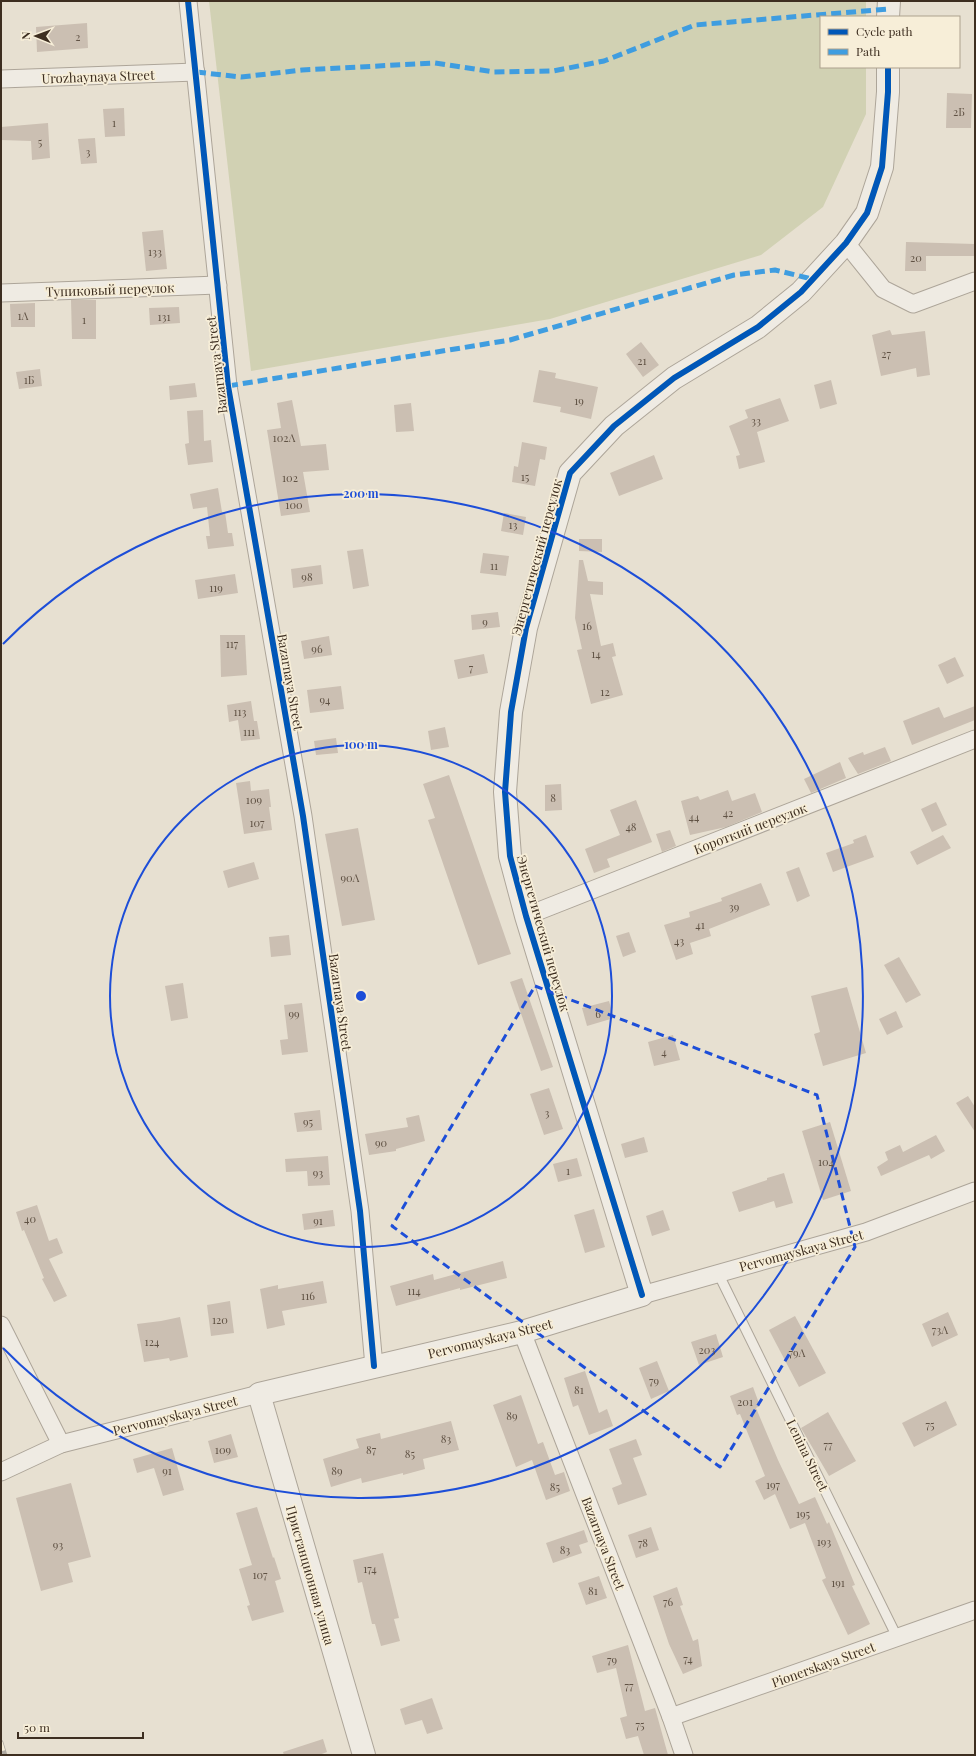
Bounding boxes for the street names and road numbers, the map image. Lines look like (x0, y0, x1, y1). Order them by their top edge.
street label: Urozhaynaya Street (41, 66, 155, 86)
street label: Тупиковый переулок (45, 278, 175, 300)
street label: Bazarnaya Street (202, 315, 230, 415)
street label: Энергетический переулок (507, 476, 565, 637)
street label: Bazarnaya Street (274, 632, 308, 732)
street label: Короткий переулок (691, 798, 810, 857)
street label: Энергетический переулок (514, 853, 575, 1014)
street label: Bazarnaya Street (326, 952, 356, 1052)
street label: Pervomayskaya Street (737, 1225, 865, 1275)
street label: Pervomayskaya Street (426, 1314, 554, 1362)
street label: Pervomayskaya Street (111, 1391, 239, 1439)
street label: Lenina Street (783, 1416, 833, 1494)
street label: Bazarnaya Street (578, 1494, 630, 1592)
street label: Пристанционная улица (283, 1503, 339, 1647)
street label: Pionerskaya Street (769, 1637, 877, 1691)

